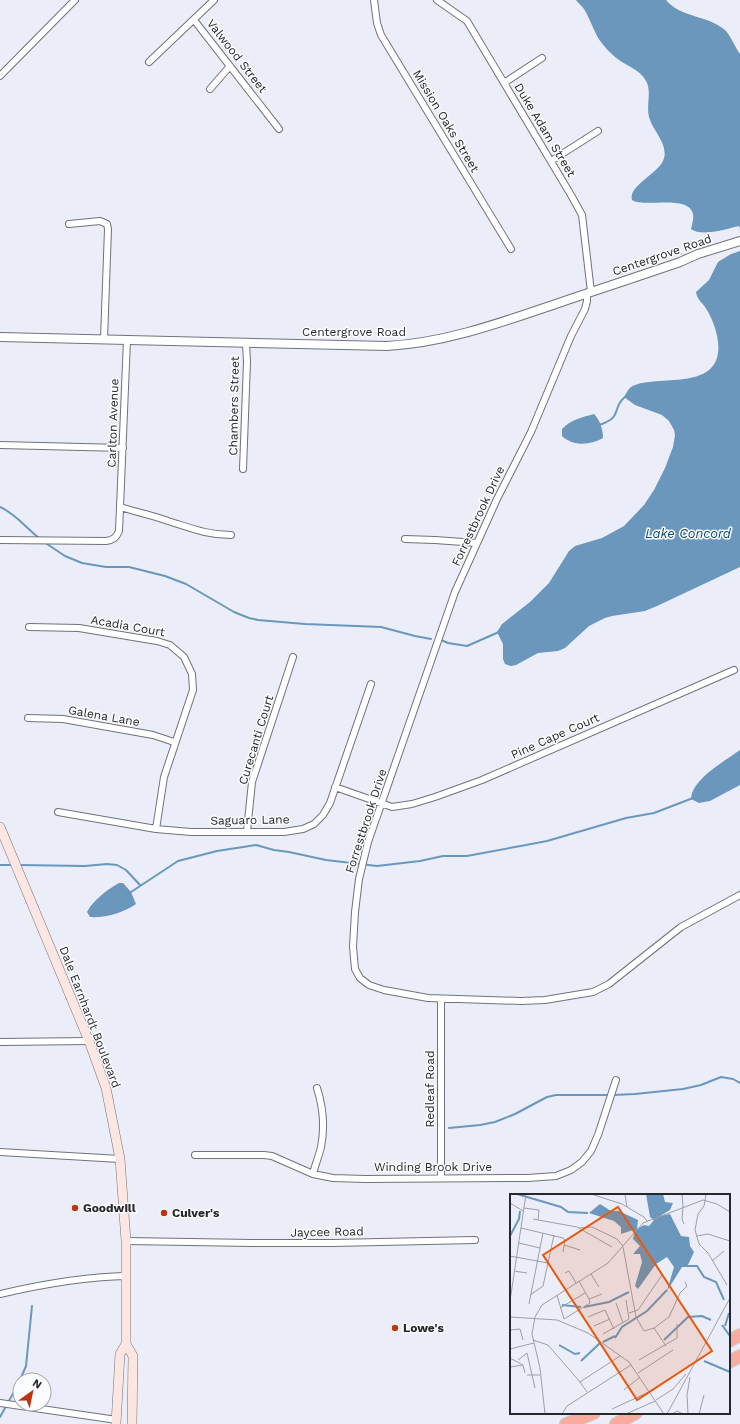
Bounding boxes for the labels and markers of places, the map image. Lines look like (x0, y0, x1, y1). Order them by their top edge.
place label: Goodwill (83, 1201, 136, 1215)
marker: Goodwill (70, 1203, 80, 1213)
place label: Culver's (172, 1206, 220, 1220)
marker: Culver's (159, 1208, 169, 1218)
place label: Lowe's (403, 1321, 444, 1335)
marker: Lowe's (390, 1323, 400, 1333)

